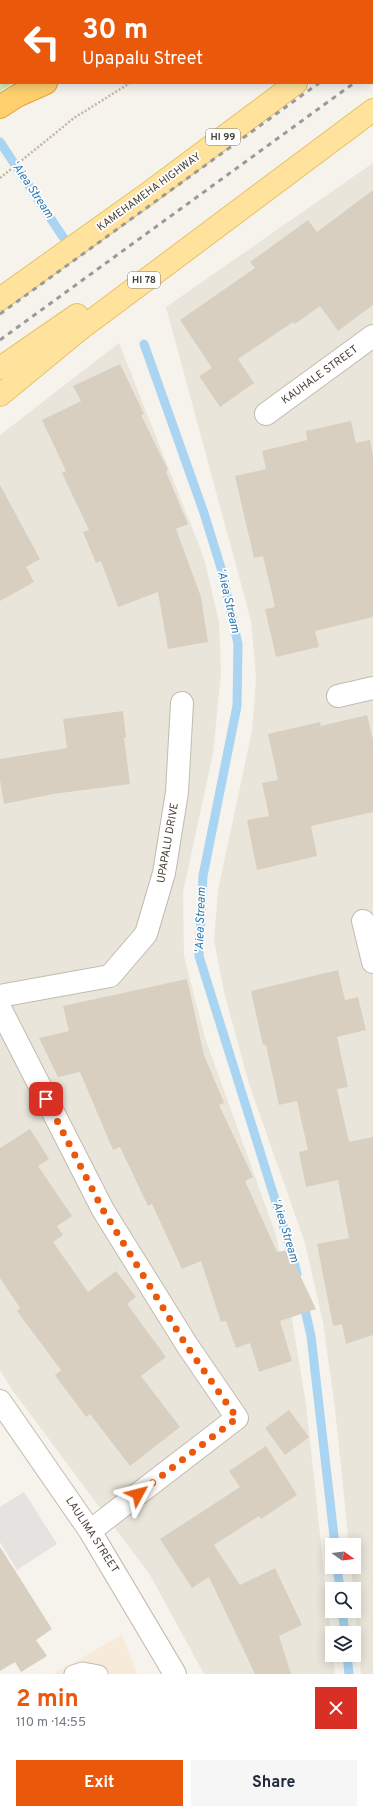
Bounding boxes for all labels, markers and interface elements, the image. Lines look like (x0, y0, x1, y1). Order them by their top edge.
text: 30 m (82, 13, 148, 49)
icon: left (16, 16, 68, 68)
text: Upapalu Street (82, 48, 203, 71)
road number: HI 99 (206, 129, 240, 145)
street label: KAMEHAMEHA HIGHWAY (94, 150, 204, 234)
water label: ʻAiea Stream (7, 158, 57, 222)
road number: HI 78 (128, 272, 160, 288)
street label: KAUHALE STREET (279, 342, 361, 408)
water label: ʻAiea Stream (213, 567, 243, 635)
street label: UPAPALU DRIVE (154, 802, 182, 884)
water label: ʻAiea Stream (192, 887, 210, 953)
pin (29, 1082, 63, 1116)
icon: arrive (35, 1088, 57, 1110)
water label: ʻAiea Stream (268, 1197, 302, 1265)
position arrow (117, 1473, 159, 1515)
street label: LAULIMA STREET (62, 1494, 122, 1576)
north arrow (325, 1538, 361, 1574)
map controls (325, 1538, 361, 1662)
button: search (325, 1582, 361, 1618)
button: layers (325, 1626, 361, 1662)
text: 2 min (16, 1685, 79, 1715)
button: close (315, 1687, 357, 1729)
text: 110 m · 14:55 (16, 1715, 86, 1731)
button: Exit (16, 1760, 183, 1806)
button: Share (191, 1760, 357, 1806)

